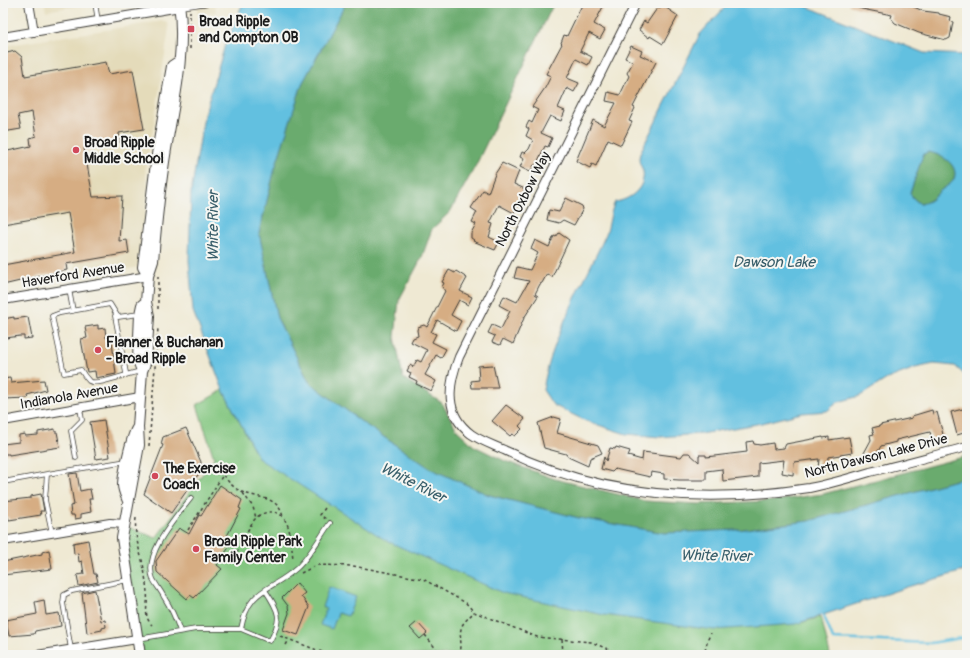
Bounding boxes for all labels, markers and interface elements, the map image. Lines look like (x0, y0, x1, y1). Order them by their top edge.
place label: Broad Ripple and Compton OB (199, 13, 299, 46)
marker: Broad Ripple and Compton OB (186, 24, 196, 34)
place label: Broad Ripple Middle School (84, 134, 164, 167)
marker: Broad Ripple Middle School (71, 145, 81, 155)
street label: North Oxbow Way (492, 149, 554, 249)
water label: White River (204, 189, 223, 261)
water label: Dawson Lake (733, 253, 817, 272)
street label: Haverford Avenue (21, 258, 126, 291)
place label: Flanner & Buchanan - Broad Ripple (106, 334, 223, 367)
marker: Flanner & Buchanan - Broad Ripple (93, 345, 103, 355)
street label: Indianola Avenue (19, 379, 119, 413)
street label: North Dawson Lake Drive (803, 430, 949, 482)
water label: White River (377, 458, 450, 508)
place label: The Exercise Coach (162, 460, 237, 493)
marker: The Exercise Coach (150, 471, 160, 481)
place label: Broad Ripple Park Family Center (204, 533, 302, 566)
marker: Broad Ripple Park Family Center (191, 544, 201, 554)
water label: White River (681, 546, 753, 566)

